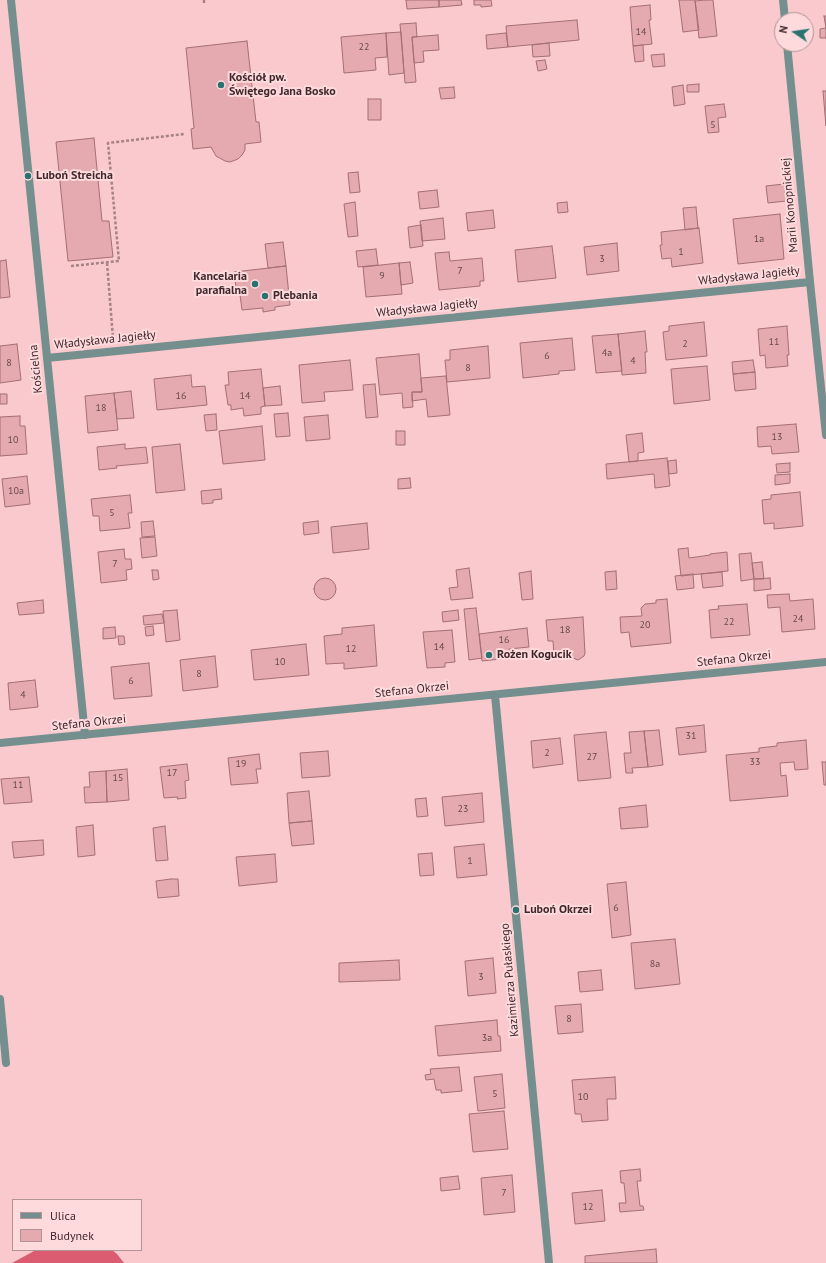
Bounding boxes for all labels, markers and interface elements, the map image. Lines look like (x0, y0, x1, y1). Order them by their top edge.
north arrow (774, 12, 814, 52)
text: N (776, 24, 791, 35)
house number: 14 (636, 26, 646, 38)
house number: 22 (359, 41, 369, 53)
place label: Kościół pw. Świętego Jana Bosko (229, 71, 336, 99)
marker: Kościół pw. Świętego Jana Bosko (216, 80, 226, 90)
house number: 5 (710, 119, 716, 131)
street label: Marii Konopnickiej (779, 157, 801, 253)
place label: Luboń Streicha (36, 169, 113, 183)
marker: Luboń Streicha (23, 171, 33, 181)
house number: 1a (754, 233, 764, 245)
house number: 1 (678, 246, 684, 258)
house number: 3 (599, 253, 605, 265)
street label: Władysława Jagiełły (698, 264, 800, 288)
house number: 7 (457, 265, 463, 277)
place label: Kancelaria parafialna (193, 270, 247, 298)
house number: 9 (379, 270, 385, 282)
marker: Kancelaria parafialna (250, 279, 260, 289)
place label: Plebania (273, 289, 318, 303)
marker: Plebania (260, 291, 270, 301)
street label: Władysława Jagiełły (376, 296, 478, 320)
street label: Władysława Jagiełły (54, 328, 156, 352)
house number: 11 (769, 336, 779, 348)
house number: 2 (682, 338, 688, 350)
street label: Kościelna (26, 344, 46, 394)
house number: 4a (602, 347, 612, 359)
house number: 6 (544, 350, 550, 362)
house number: 4 (630, 355, 636, 367)
house number: 8 (6, 357, 12, 369)
house number: 8 (465, 362, 471, 374)
house number: 16 (176, 390, 186, 402)
house number: 14 (240, 390, 250, 402)
house number: 18 (96, 402, 106, 414)
house number: 13 (772, 431, 782, 443)
house number: 10 (8, 434, 18, 446)
house number: 10a (8, 485, 24, 497)
house number: 5 (109, 507, 115, 519)
house number: 7 (112, 558, 118, 570)
house number: 24 (793, 613, 803, 625)
house number: 22 (724, 616, 734, 628)
house number: 20 (640, 619, 650, 631)
house number: 18 (560, 624, 570, 636)
house number: 16 (499, 634, 509, 646)
house number: 14 (434, 641, 444, 653)
house number: 12 (346, 643, 356, 655)
place label: Rożen Kogucik (497, 648, 572, 662)
street label: Stefana Okrzei (696, 648, 772, 670)
marker: Rożen Kogucik (484, 650, 494, 660)
house number: 10 (275, 656, 285, 668)
house number: 8 (196, 668, 202, 680)
house number: 6 (128, 675, 134, 687)
street label: Stefana Okrzei (374, 679, 450, 701)
house number: 4 (20, 689, 26, 701)
street label: Stefana Okrzei (51, 712, 127, 734)
house number: 31 (686, 730, 696, 742)
house number: 2 (544, 747, 550, 759)
house number: 27 (587, 751, 597, 763)
house number: 33 (750, 756, 760, 768)
house number: 19 (236, 758, 246, 770)
house number: 17 (167, 767, 177, 779)
house number: 15 (113, 772, 123, 784)
house number: 11 (13, 779, 23, 791)
house number: 23 (458, 803, 468, 815)
house number: 1 (467, 855, 473, 867)
house number: 6 (613, 902, 619, 914)
place label: Luboń Okrzei (524, 903, 592, 917)
marker: Luboń Okrzei (511, 905, 521, 915)
street label: Kazimierza Pułaskiego (498, 922, 522, 1038)
house number: 8a (650, 958, 660, 970)
house number: 3 (478, 971, 484, 983)
house number: 8 (566, 1013, 572, 1025)
house number: 3a (482, 1032, 492, 1044)
house number: 5 (492, 1088, 498, 1100)
house number: 10 (578, 1091, 588, 1103)
house number: 7 (501, 1187, 507, 1199)
legend (12, 1199, 142, 1251)
house number: 12 (583, 1201, 593, 1213)
text: Ulica (50, 1208, 76, 1223)
text: Budynek (50, 1228, 94, 1243)

